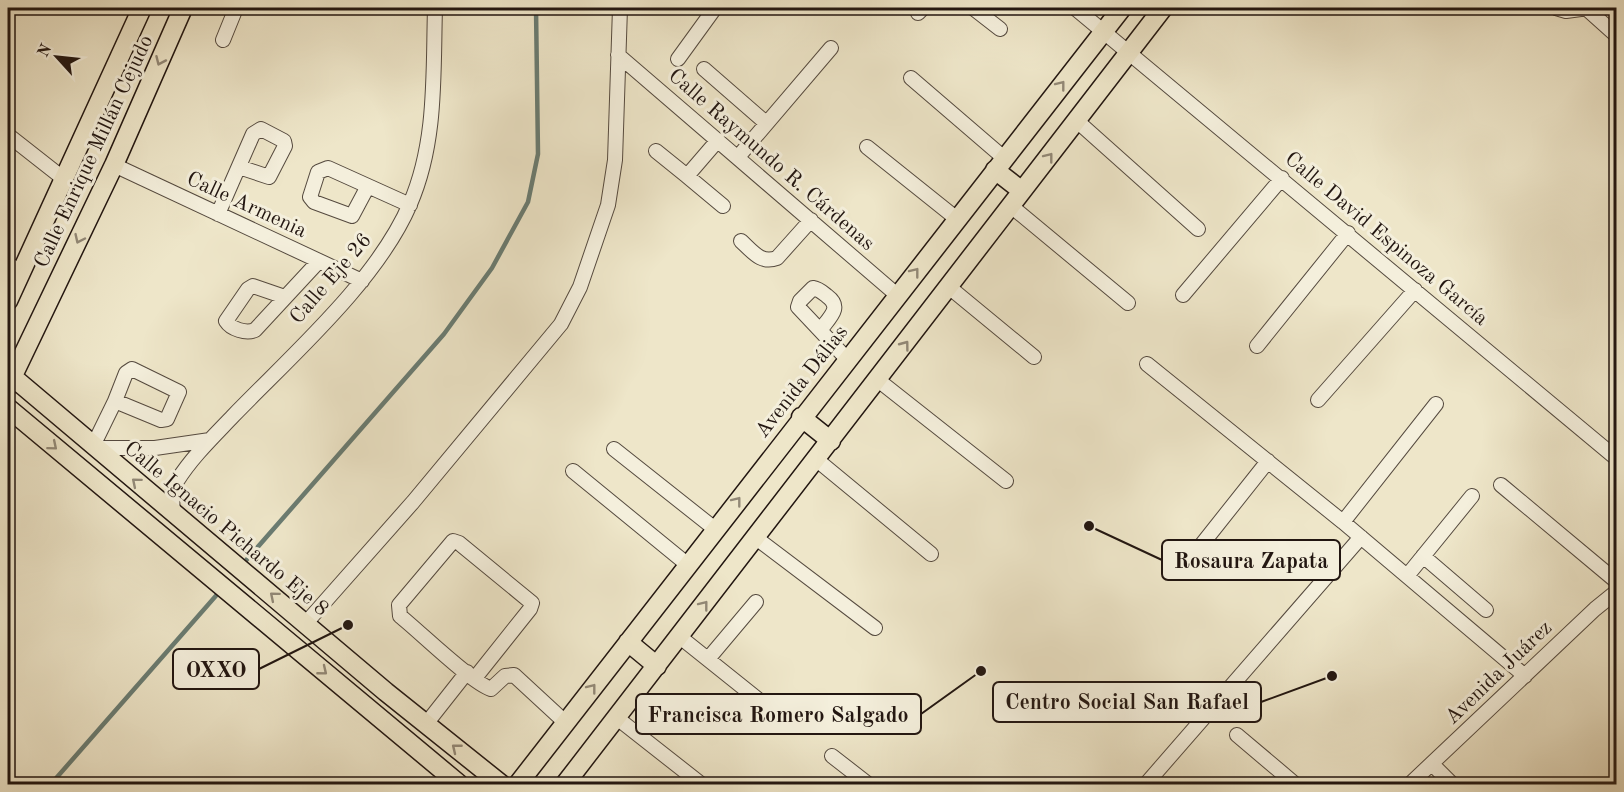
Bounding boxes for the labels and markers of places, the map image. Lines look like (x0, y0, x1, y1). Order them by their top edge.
callout: Rosaura Zapata (1162, 540, 1340, 580)
callout: OXXO (173, 649, 259, 689)
callout: Centro Social San Rafael (993, 682, 1261, 722)
callout: Francisca Romero Salgado (636, 694, 921, 734)

